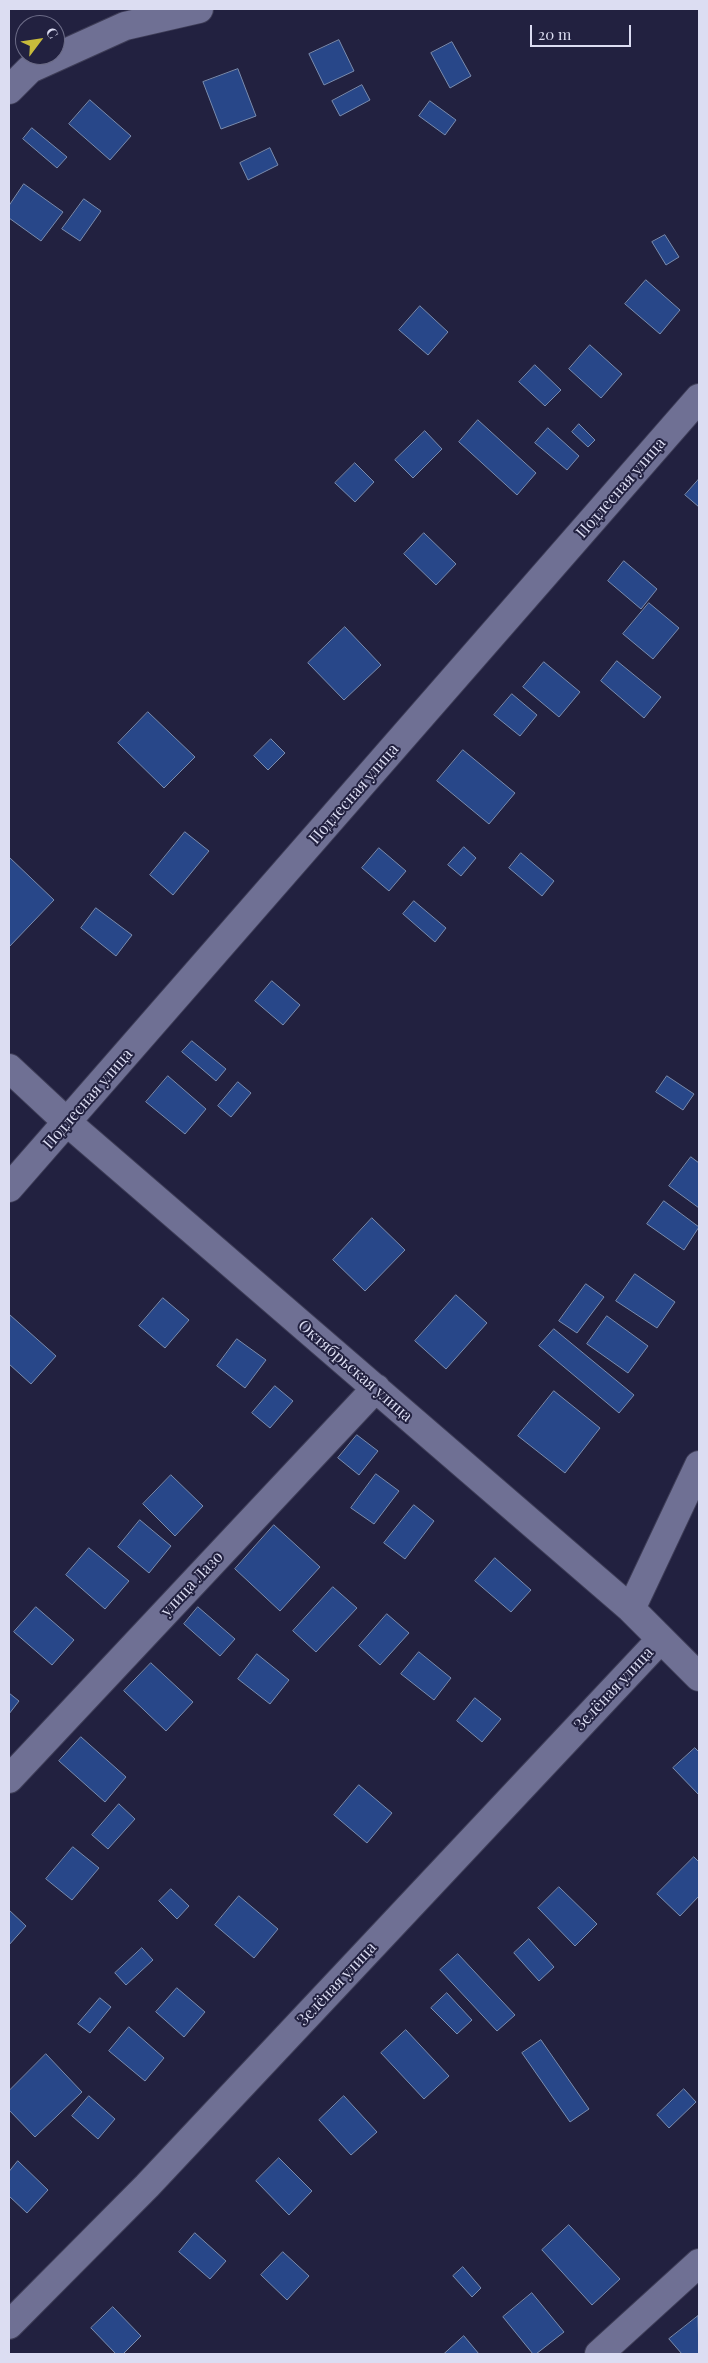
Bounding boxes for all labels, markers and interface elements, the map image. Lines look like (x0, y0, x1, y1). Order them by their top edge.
north arrow (15, 15, 65, 65)
scale bar (533, 15, 634, 47)
text: С (42, 23, 63, 42)
text: 20 m (538, 24, 571, 44)
street label: Подлесная улица (572, 434, 670, 542)
street label: Подлесная улица (305, 740, 403, 848)
street label: Подлесная улица (39, 1045, 137, 1153)
street label: Октябрьская улица (294, 1316, 416, 1426)
street label: улица Лазо (157, 1547, 227, 1621)
street label: Зелёная улица (570, 1643, 658, 1735)
street label: Зелёная улица (293, 1938, 381, 2030)

